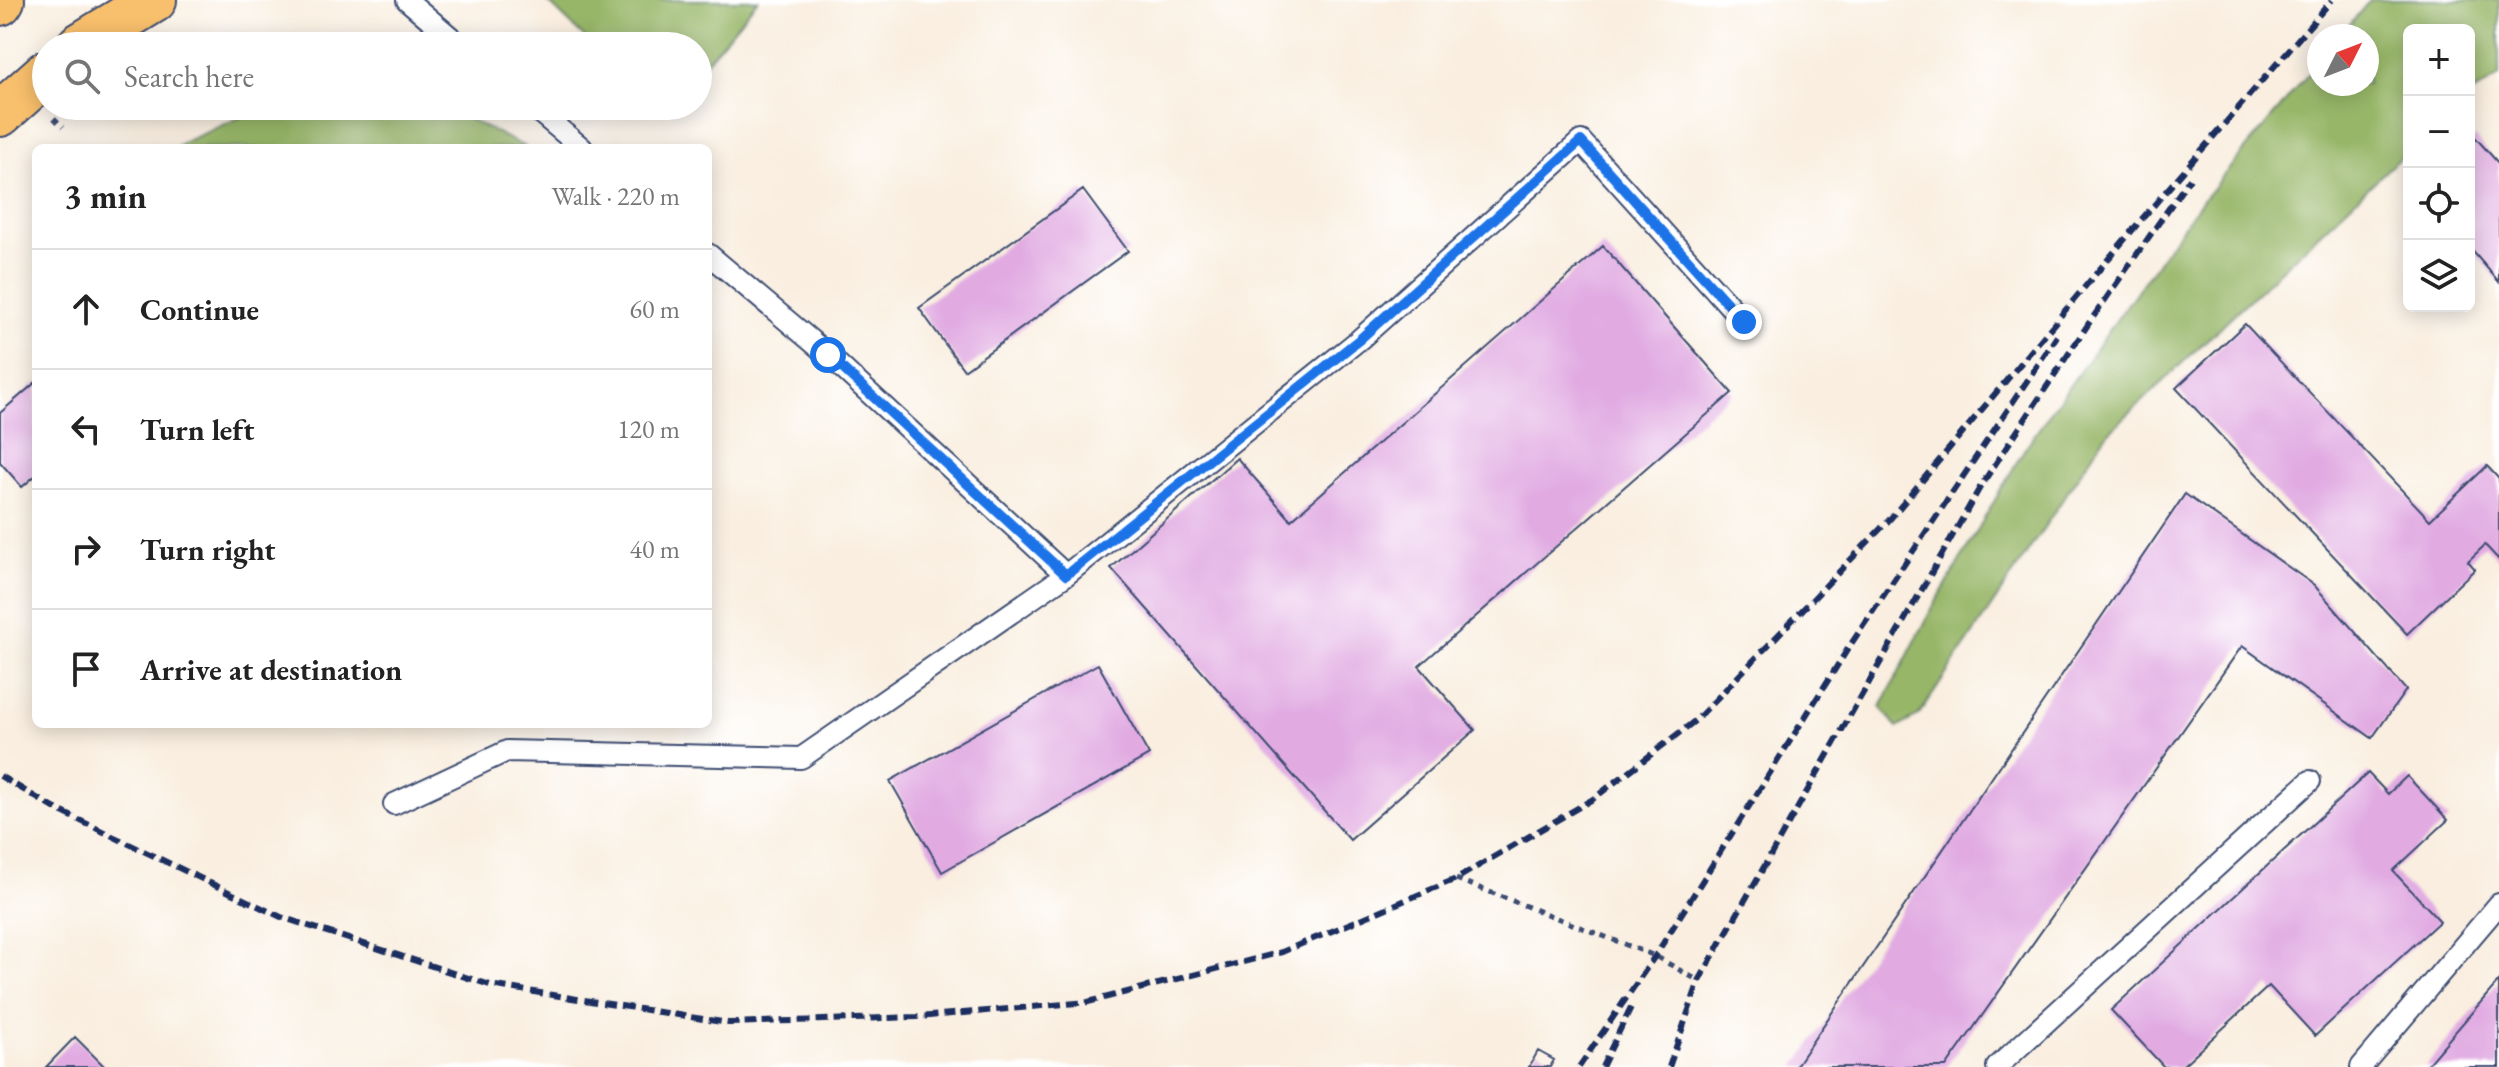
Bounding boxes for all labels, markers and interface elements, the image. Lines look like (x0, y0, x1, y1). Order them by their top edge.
north arrow (2307, 24, 2379, 96)
map controls (2403, 24, 2475, 312)
button: + (2403, 24, 2475, 96)
search box (32, 32, 712, 120)
icon: search (60, 54, 104, 98)
text: Search here (124, 57, 254, 96)
button: − (2403, 96, 2475, 168)
button: locate (2403, 168, 2475, 240)
text: 3 min (64, 174, 147, 218)
text: Walk · 220 m (552, 179, 680, 213)
button: layers (2403, 240, 2475, 312)
icon: ahead (64, 287, 108, 331)
text: Continue (140, 290, 259, 329)
text: 60 m (630, 292, 680, 326)
route end (1726, 304, 1762, 340)
route start (810, 337, 846, 373)
icon: left (64, 407, 108, 451)
text: Turn left (140, 410, 254, 449)
text: 120 m (617, 412, 680, 446)
icon: right (64, 527, 108, 571)
text: Turn right (140, 530, 276, 569)
text: 40 m (630, 532, 680, 566)
icon: arrive (64, 647, 108, 691)
text: Arrive at destination (140, 650, 402, 689)

